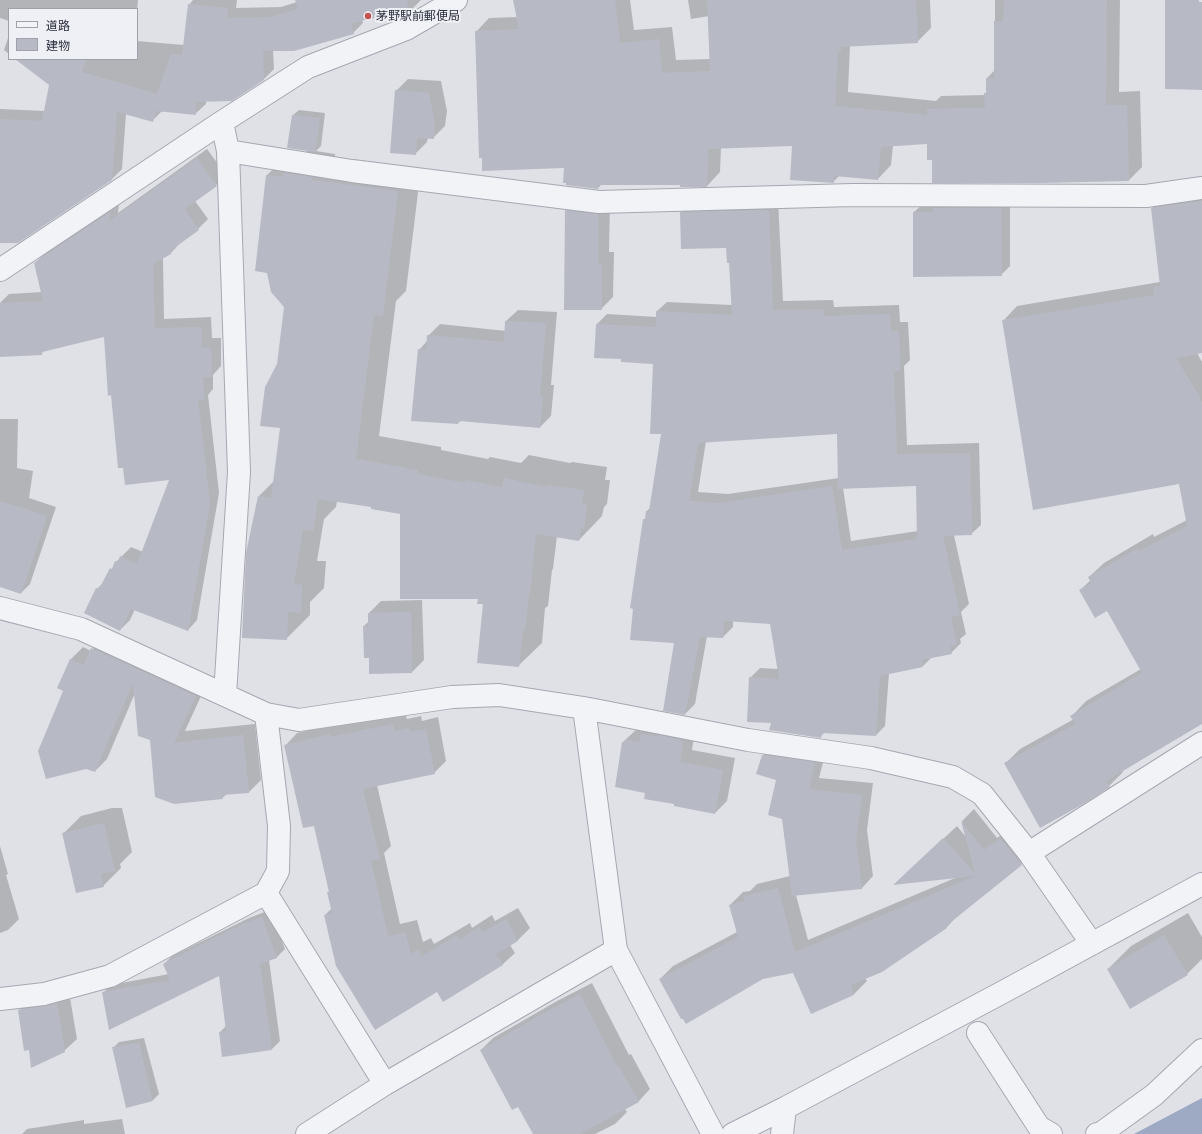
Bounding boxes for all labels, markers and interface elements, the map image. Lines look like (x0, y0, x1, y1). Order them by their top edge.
legend (8, 8, 138, 60)
place label: 茅野駅前郵便局 (376, 9, 460, 23)
marker: 茅野駅前郵便局 (363, 11, 373, 21)
text: 道路 (46, 19, 70, 33)
text: 建物 (46, 39, 70, 53)

